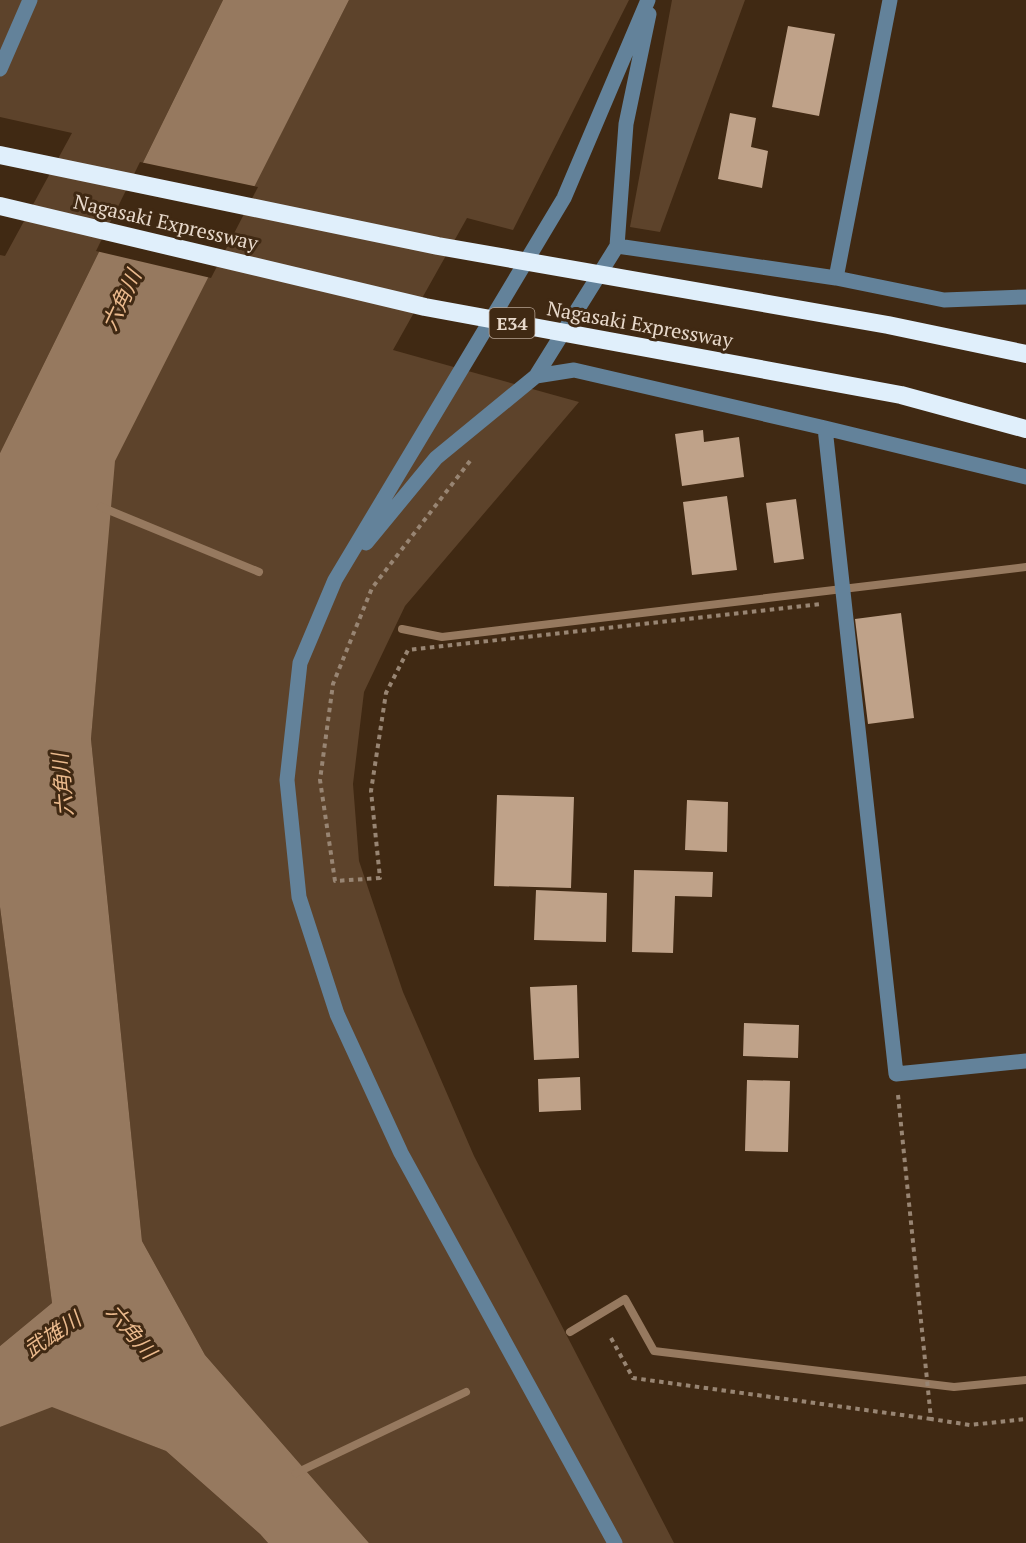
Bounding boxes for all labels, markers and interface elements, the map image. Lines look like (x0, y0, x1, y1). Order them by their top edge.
street label: Nagasaki Expressway (71, 188, 262, 257)
water label: 六角川 (95, 264, 148, 334)
street label: Nagasaki Expressway (545, 294, 736, 354)
road number: E34 (490, 308, 534, 338)
water label: 六角川 (45, 750, 79, 818)
water label: 六角川 (101, 1298, 164, 1366)
water label: 武雄川 (18, 1304, 88, 1363)

